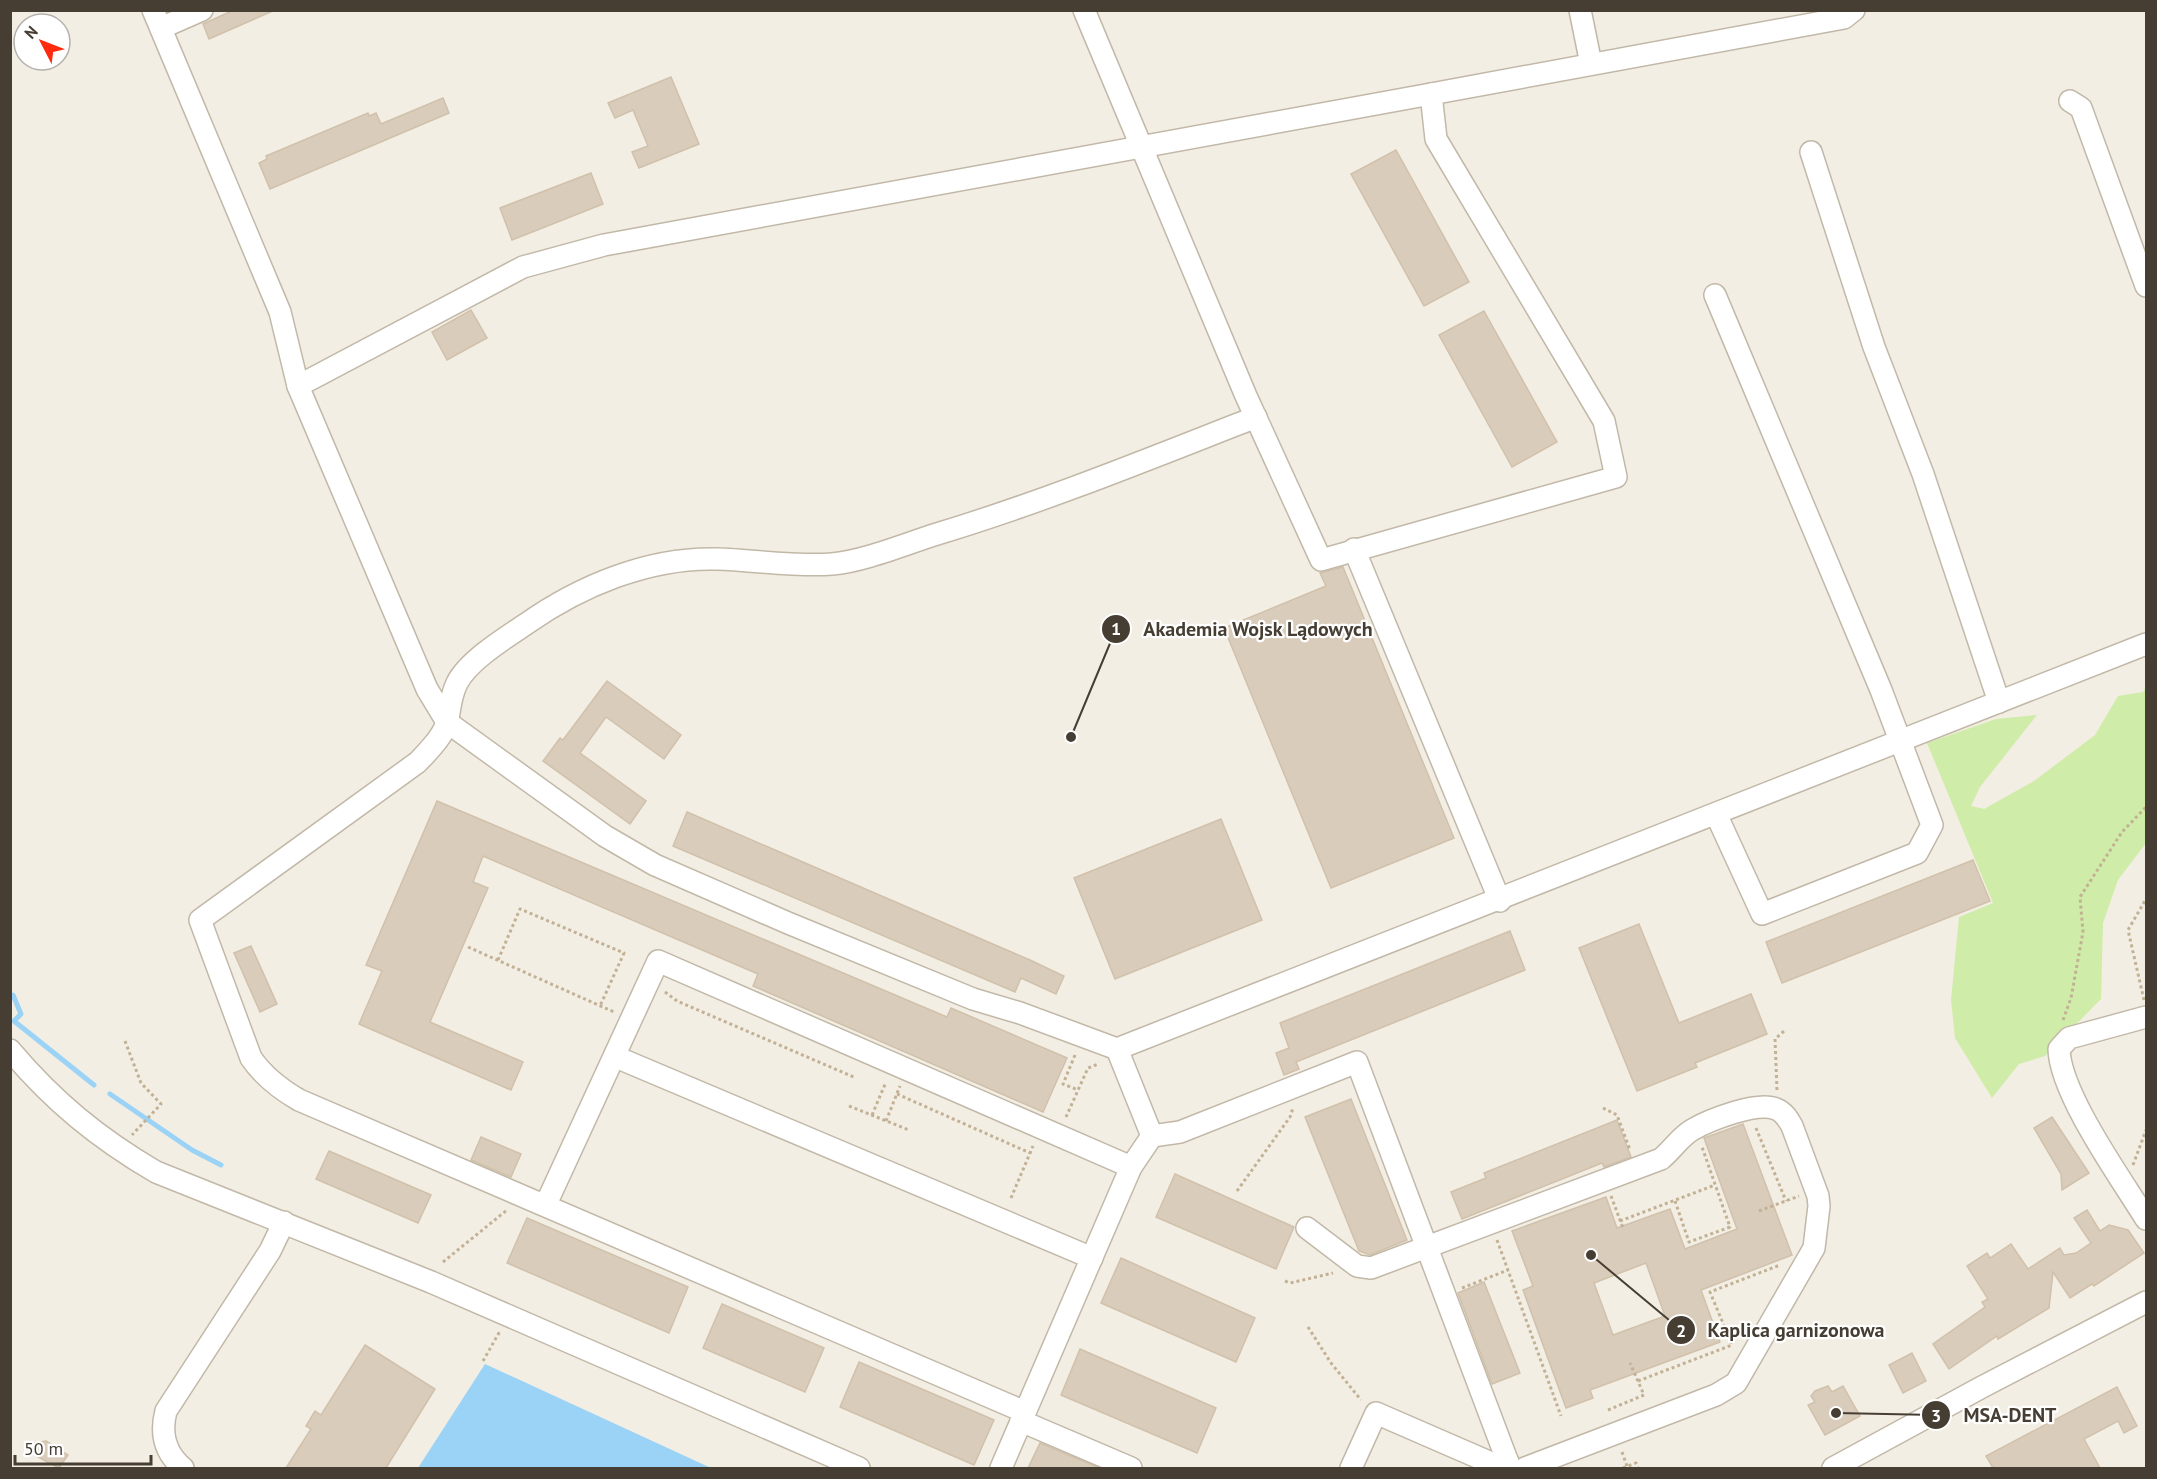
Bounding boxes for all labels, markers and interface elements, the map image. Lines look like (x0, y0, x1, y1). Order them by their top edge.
north arrow (12, 12, 72, 72)
text: N (20, 21, 42, 43)
callout: Akademia Wojsk Lądowych (1101, 610, 1385, 648)
text: Akademia Wojsk Lądowych (1143, 616, 1373, 642)
text: 1 (1111, 617, 1121, 640)
callout: Kaplica garnizonowa (1666, 1311, 1897, 1349)
text: Kaplica garnizonowa (1707, 1317, 1885, 1343)
text: 2 (1676, 1319, 1686, 1342)
callout: MSA-DENT (1921, 1396, 2068, 1434)
text: MSA-DENT (1964, 1402, 2057, 1428)
text: 3 (1931, 1404, 1941, 1427)
scale bar (15, 1428, 152, 1466)
text: 50 m (24, 1437, 63, 1460)

